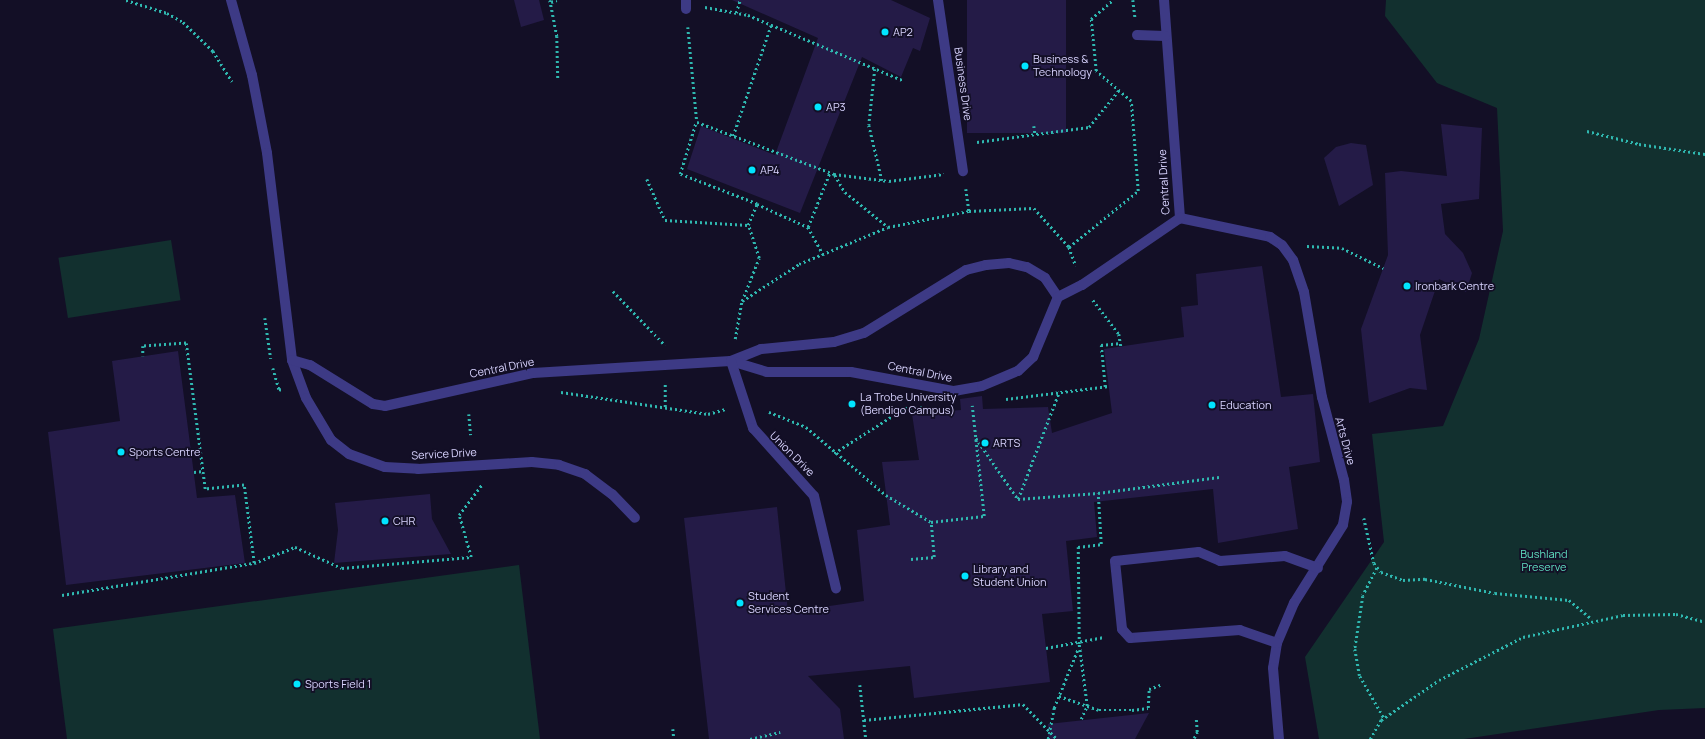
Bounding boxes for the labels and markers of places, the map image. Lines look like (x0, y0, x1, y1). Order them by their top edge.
place label: AP2 (893, 25, 913, 39)
marker: AP2 (880, 27, 890, 37)
place label: Business & Technology (1033, 53, 1092, 79)
marker: Business & Technology (1020, 61, 1030, 71)
place label: AP3 (826, 100, 846, 114)
marker: AP3 (813, 102, 823, 112)
place label: AP4 (760, 163, 780, 177)
marker: AP4 (747, 165, 757, 175)
place label: Ironbark Centre (1415, 279, 1494, 293)
marker: Ironbark Centre (1402, 281, 1412, 291)
place label: La Trobe University (Bendigo Campus) (860, 391, 956, 417)
place label: Education (1220, 398, 1271, 412)
marker: La Trobe University (Bendigo Campus) (847, 399, 857, 409)
marker: Education (1207, 400, 1217, 410)
place label: ARTS (993, 436, 1020, 450)
marker: ARTS (980, 438, 990, 448)
place label: Sports Centre (129, 445, 201, 459)
marker: Sports Centre (116, 447, 126, 457)
place label: CHR (393, 514, 415, 528)
marker: CHR (380, 516, 390, 526)
place label: Library and Student Union (973, 563, 1047, 589)
marker: Library and Student Union (960, 571, 970, 581)
place label: Student Services Centre (748, 590, 829, 616)
marker: Student Services Centre (735, 598, 745, 608)
place label: Sports Field 1 (305, 677, 371, 691)
marker: Sports Field 1 (292, 679, 302, 689)

